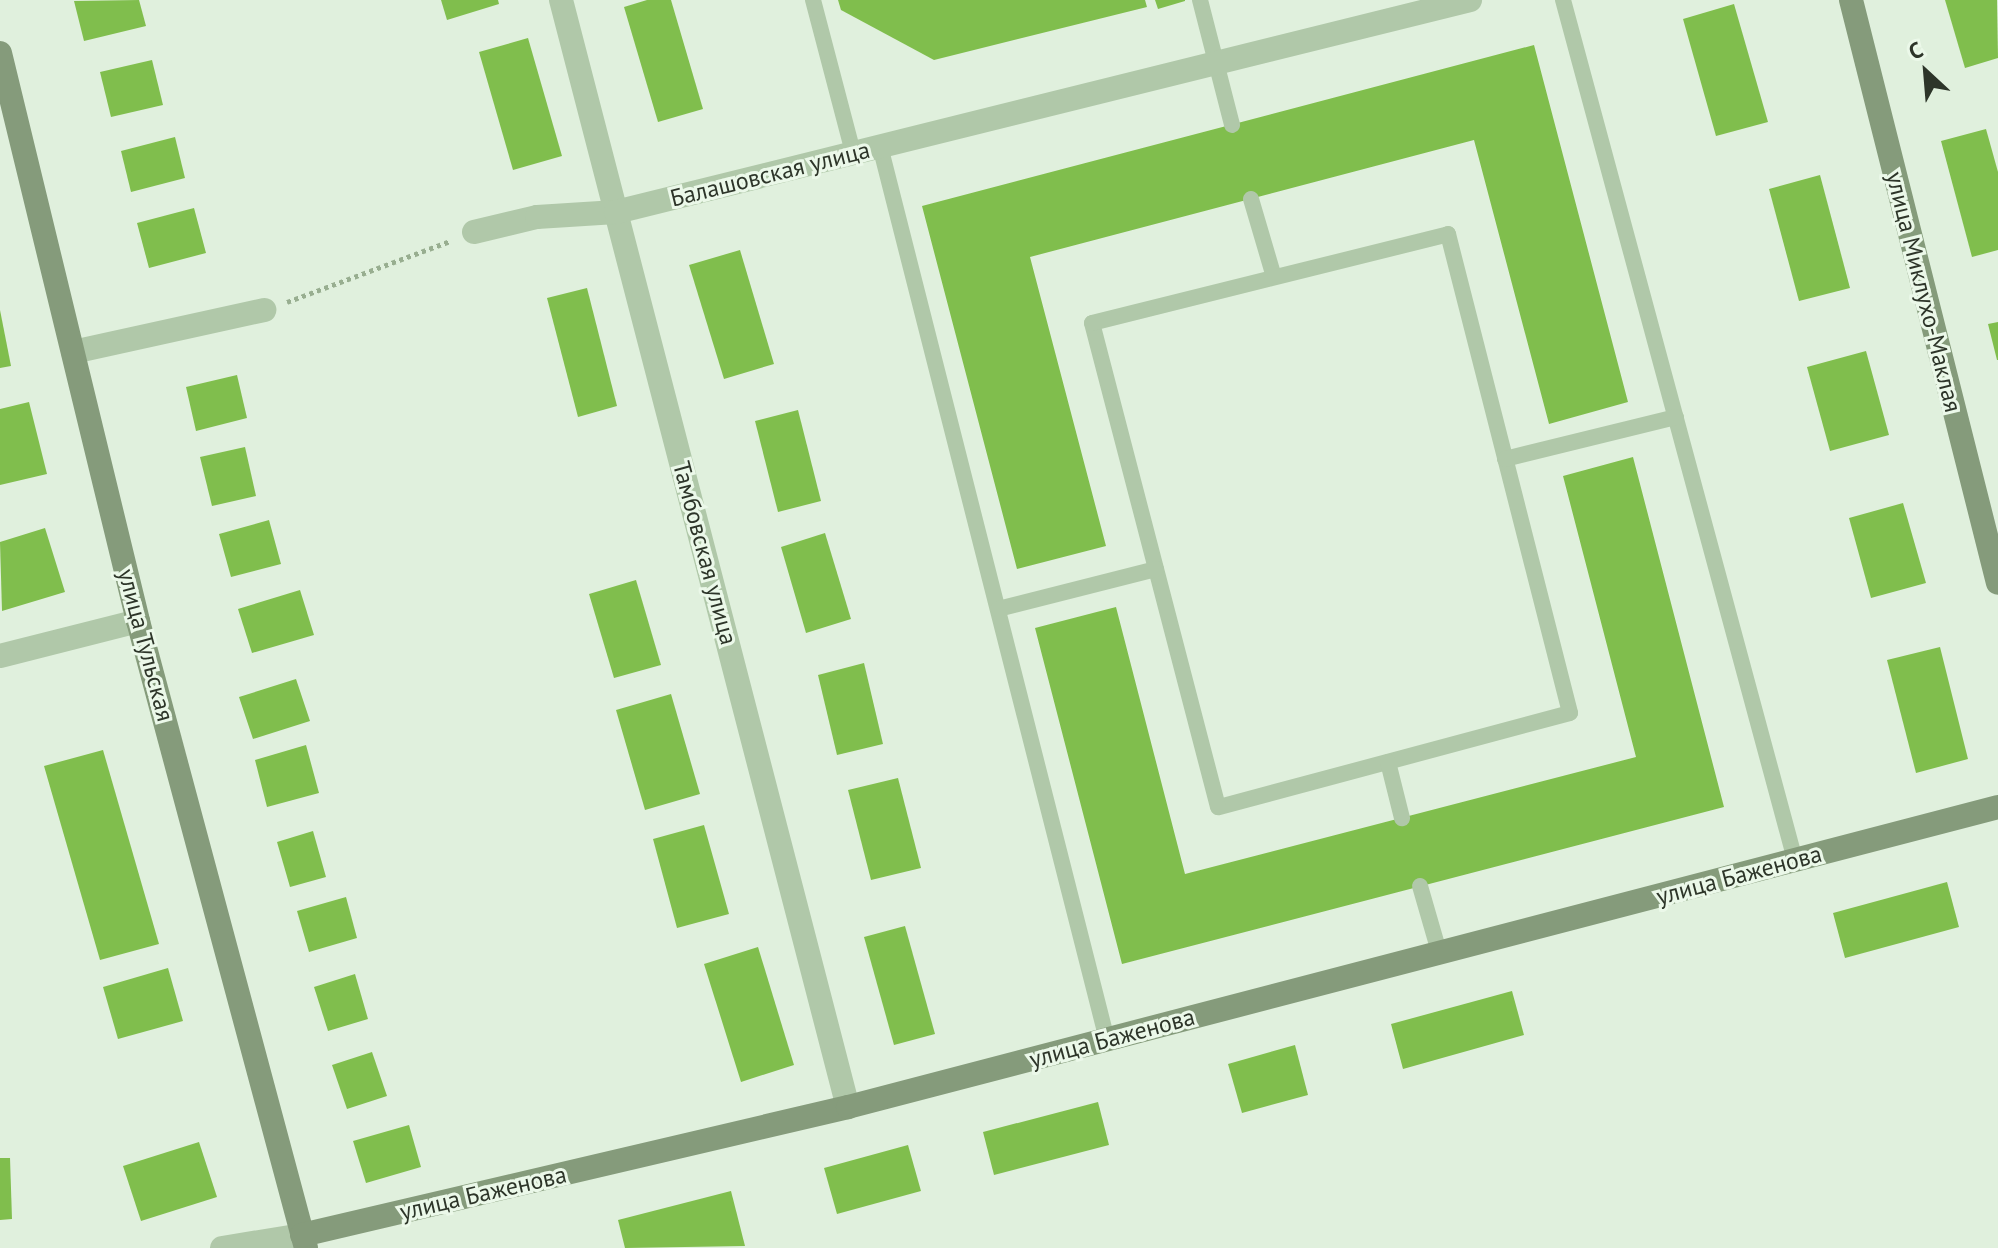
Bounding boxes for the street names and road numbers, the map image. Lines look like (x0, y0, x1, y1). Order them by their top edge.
street label: Балашовская улица (667, 135, 873, 213)
street label: улица Миклухо-Маклая (1880, 169, 1968, 415)
street label: Тамбовская улица (667, 458, 743, 648)
street label: улица Тульская (112, 565, 180, 725)
street label: улица Баженова (1653, 839, 1825, 911)
street label: улица Баженова (1026, 1002, 1198, 1074)
street label: улица Баженова (397, 1160, 569, 1226)

